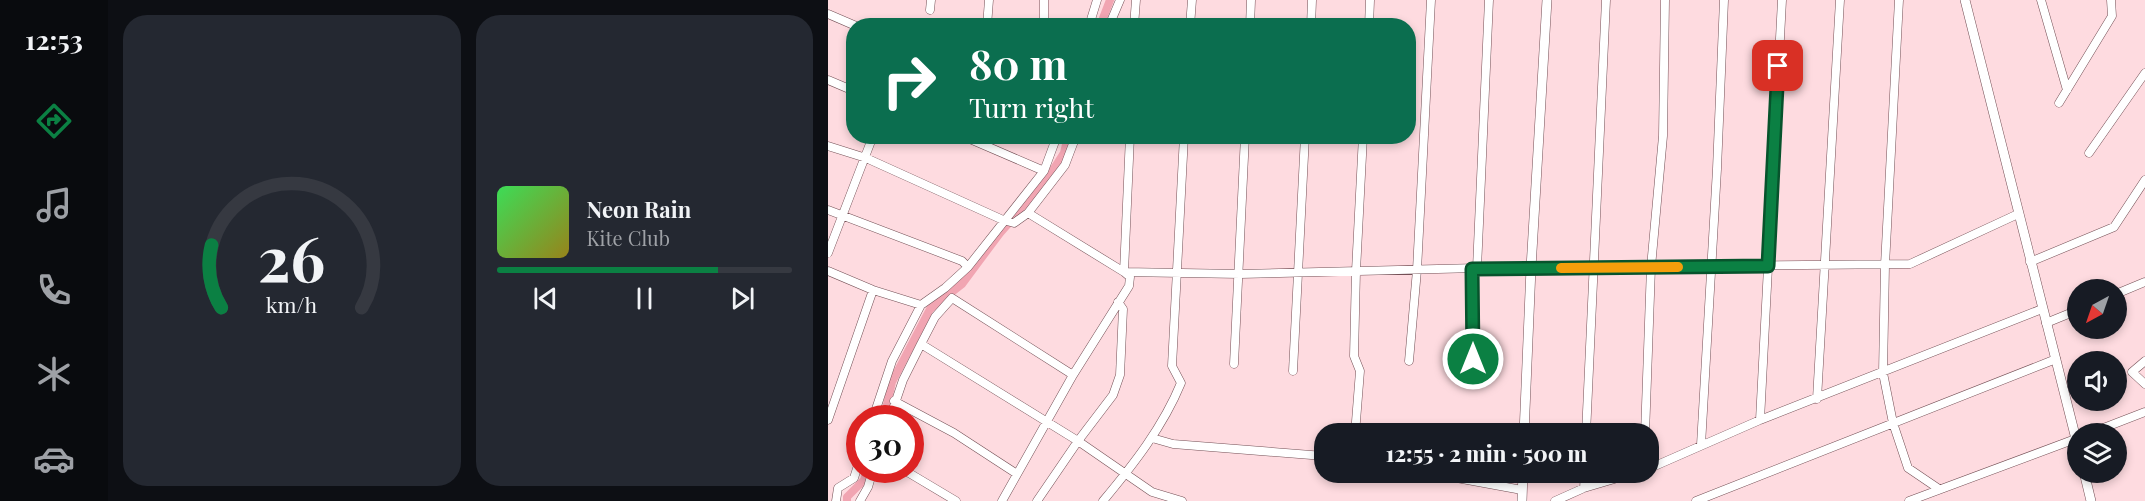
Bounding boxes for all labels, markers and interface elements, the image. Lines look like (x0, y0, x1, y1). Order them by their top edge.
text: 12:53 (25, 21, 83, 57)
text: 80 m (969, 35, 1067, 91)
pin (1752, 40, 1803, 91)
icon: right (870, 42, 948, 120)
icon: arrive (1761, 49, 1794, 82)
text: Turn right (969, 89, 1094, 125)
icon: directions (33, 100, 75, 142)
icon: music (33, 184, 75, 226)
text: Neon Rain (587, 194, 691, 224)
text: 26 (258, 214, 326, 298)
text: Kite Club (587, 224, 670, 251)
icon: phone (33, 269, 75, 311)
north arrow (2067, 279, 2127, 339)
map controls (2067, 279, 2127, 483)
icon: previous (529, 282, 562, 315)
icon: pause (628, 282, 661, 315)
icon: next (726, 282, 759, 315)
text: km/h (266, 290, 318, 318)
position arrow (1441, 327, 1505, 391)
button: sound (2067, 351, 2127, 411)
icon: climate (33, 353, 75, 395)
speed limit sign: 30 (846, 405, 924, 483)
button: layers (2067, 423, 2127, 483)
icon: car (33, 438, 75, 480)
text: 12:55 · 2 min · 500 m (1386, 438, 1587, 468)

